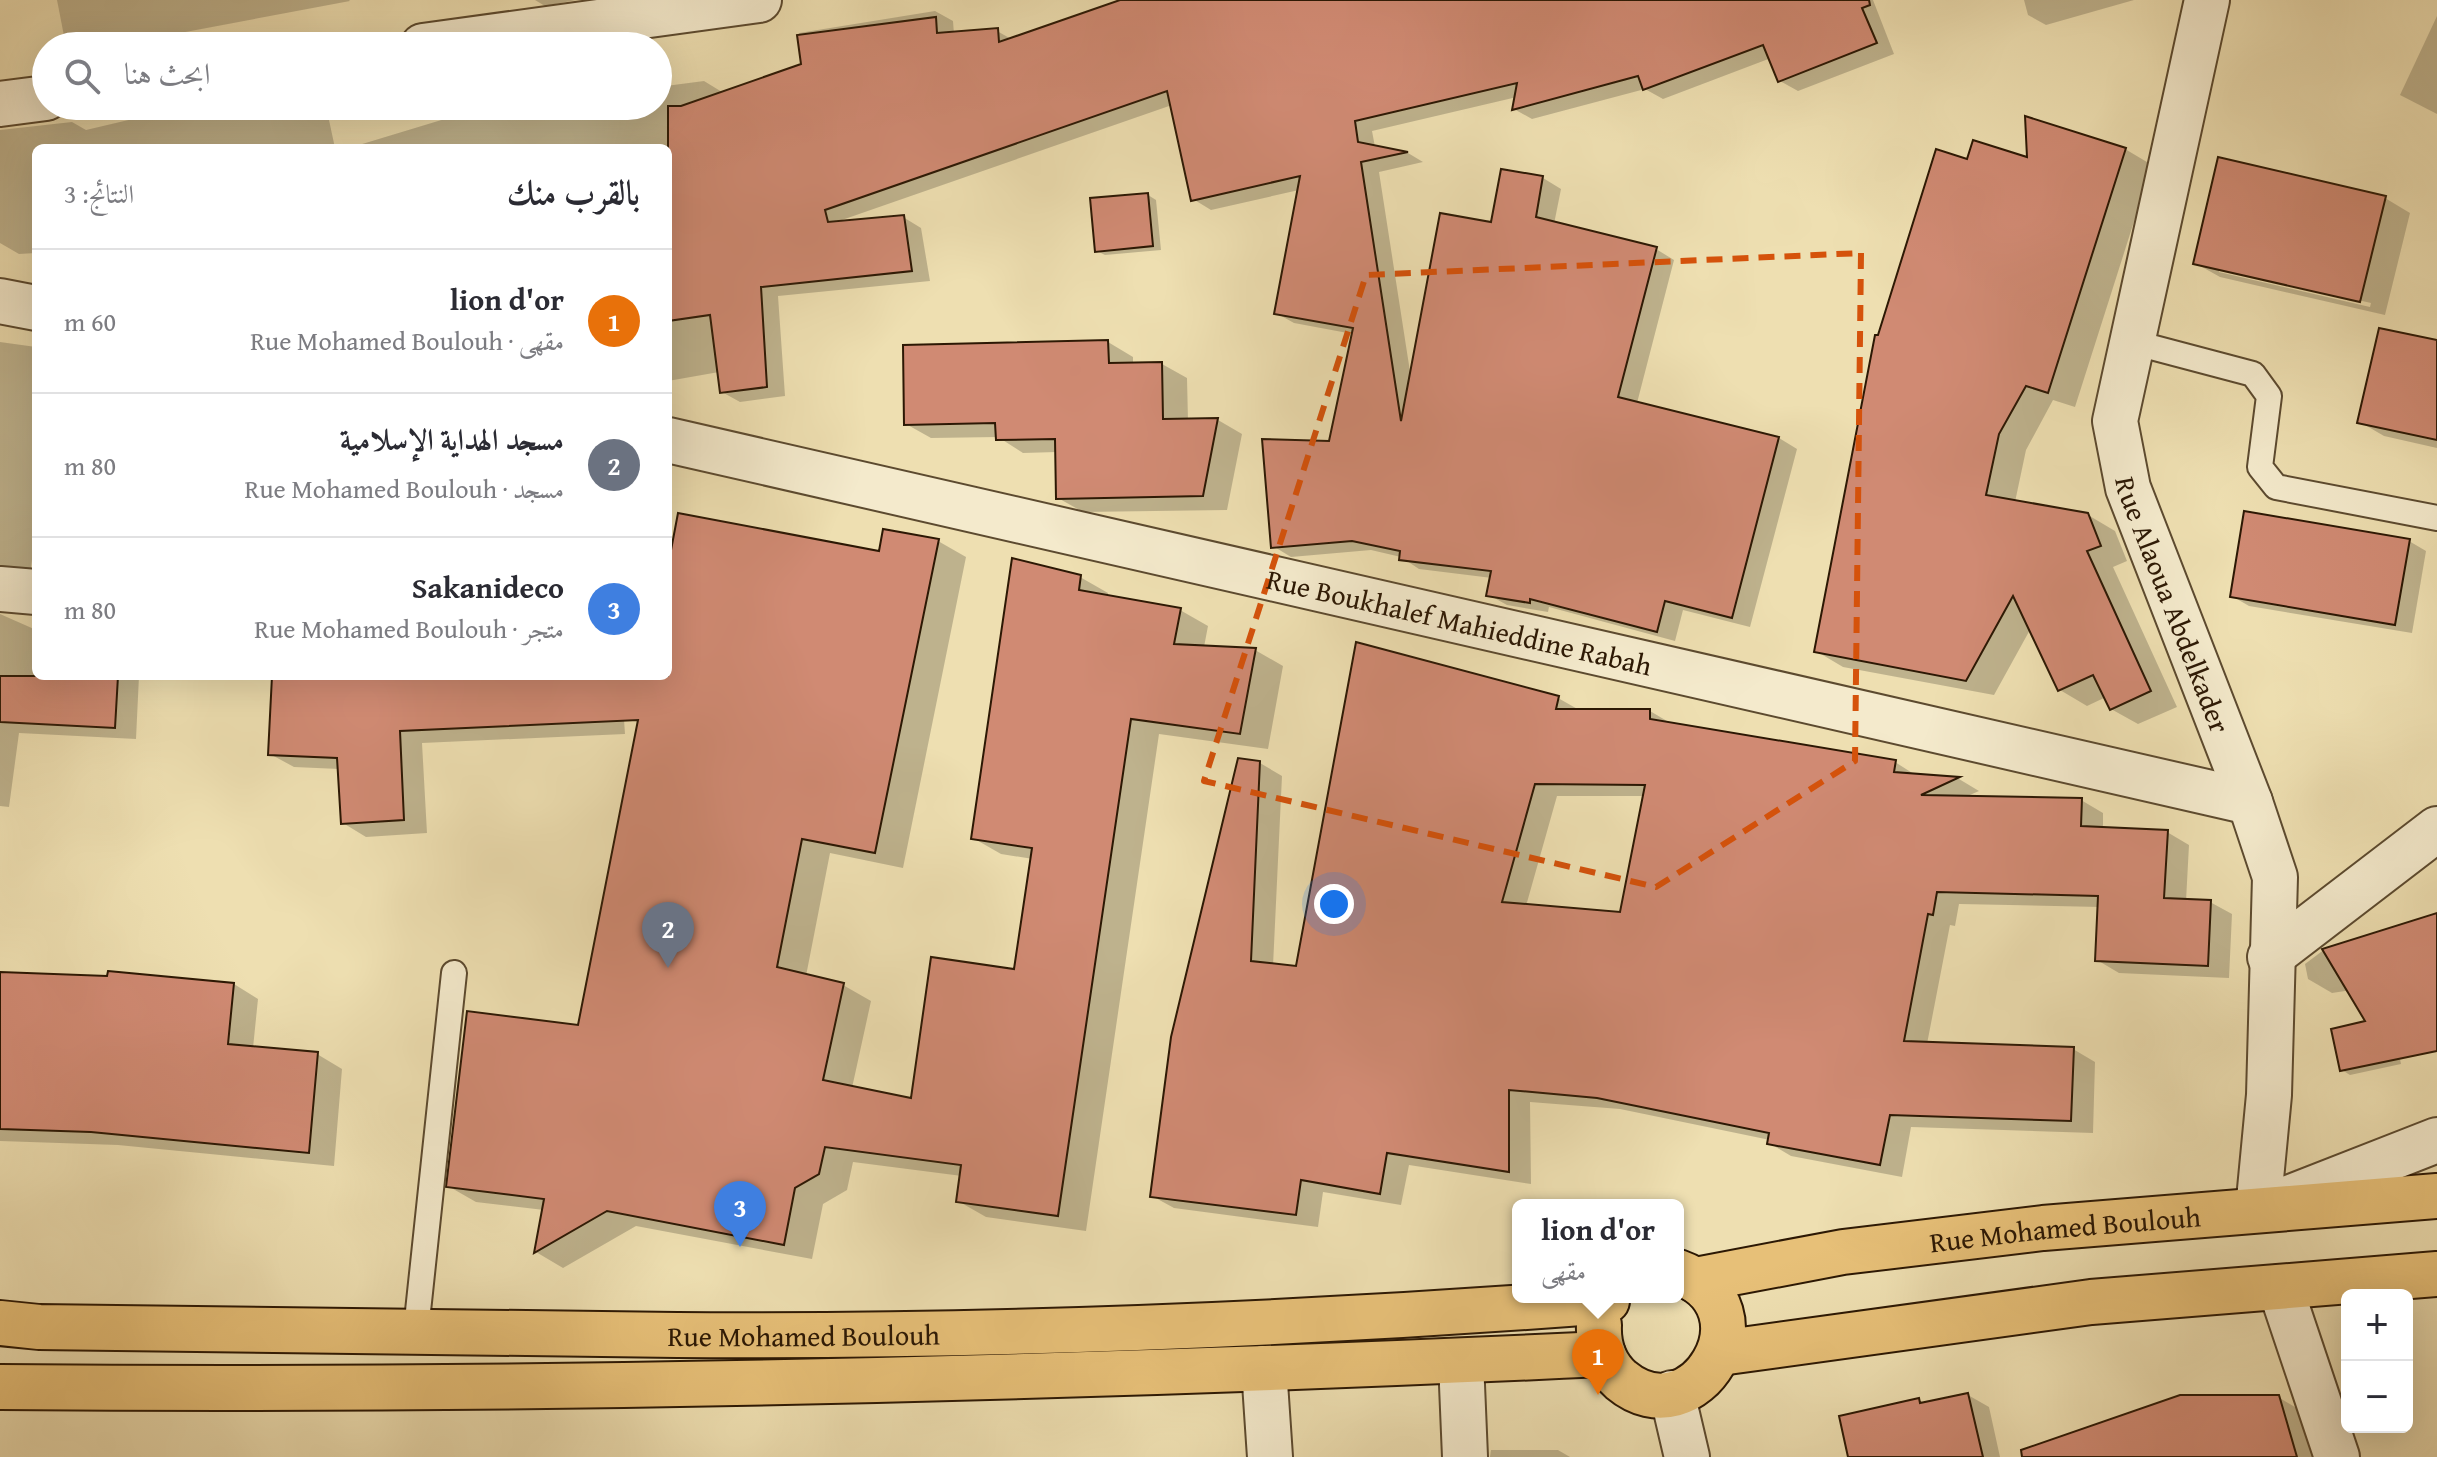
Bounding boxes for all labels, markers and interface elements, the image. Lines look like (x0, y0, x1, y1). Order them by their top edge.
search box (32, 32, 672, 120)
text: ابحث هنا (124, 51, 211, 95)
icon: search (60, 54, 104, 98)
text: بالقرب منك (507, 167, 640, 216)
text: النتائج: 3 (64, 174, 134, 213)
text: lion d'or (450, 277, 564, 321)
text: 60 m (64, 302, 116, 341)
text: 1 (607, 302, 621, 341)
text: مقهى · Rue Mohamed Boulouh (250, 321, 564, 360)
text: مسجد الهداية الإسلامية (340, 417, 564, 461)
text: 80 m (64, 446, 116, 485)
text: 2 (607, 446, 621, 485)
text: مسجد · Rue Mohamed Boulouh (244, 469, 564, 508)
street label: Rue Alaoua Abdelkader (2106, 473, 2242, 739)
street label: Rue Boukhalef Mahieddine Rabah (1263, 557, 1656, 685)
text: Sakanideco (412, 565, 564, 609)
text: 80 m (64, 590, 116, 629)
text: 3 (607, 590, 621, 629)
text: متجر · Rue Mohamed Boulouh (254, 609, 564, 648)
your location (1314, 884, 1354, 924)
pin: 2 (642, 902, 694, 968)
pin: 3 (714, 1181, 766, 1247)
street label: Rue Mohamed Boulouh (1927, 1195, 2203, 1262)
popup (1512, 1199, 1684, 1303)
text: lion d'or (1541, 1207, 1655, 1251)
text: مقهى (1541, 1251, 1586, 1290)
map controls (2341, 1289, 2413, 1433)
button: + (2341, 1289, 2413, 1361)
street label: Rue Mohamed Boulouh (667, 1313, 941, 1356)
pin: 1 (1572, 1329, 1624, 1395)
button: − (2341, 1361, 2413, 1433)

